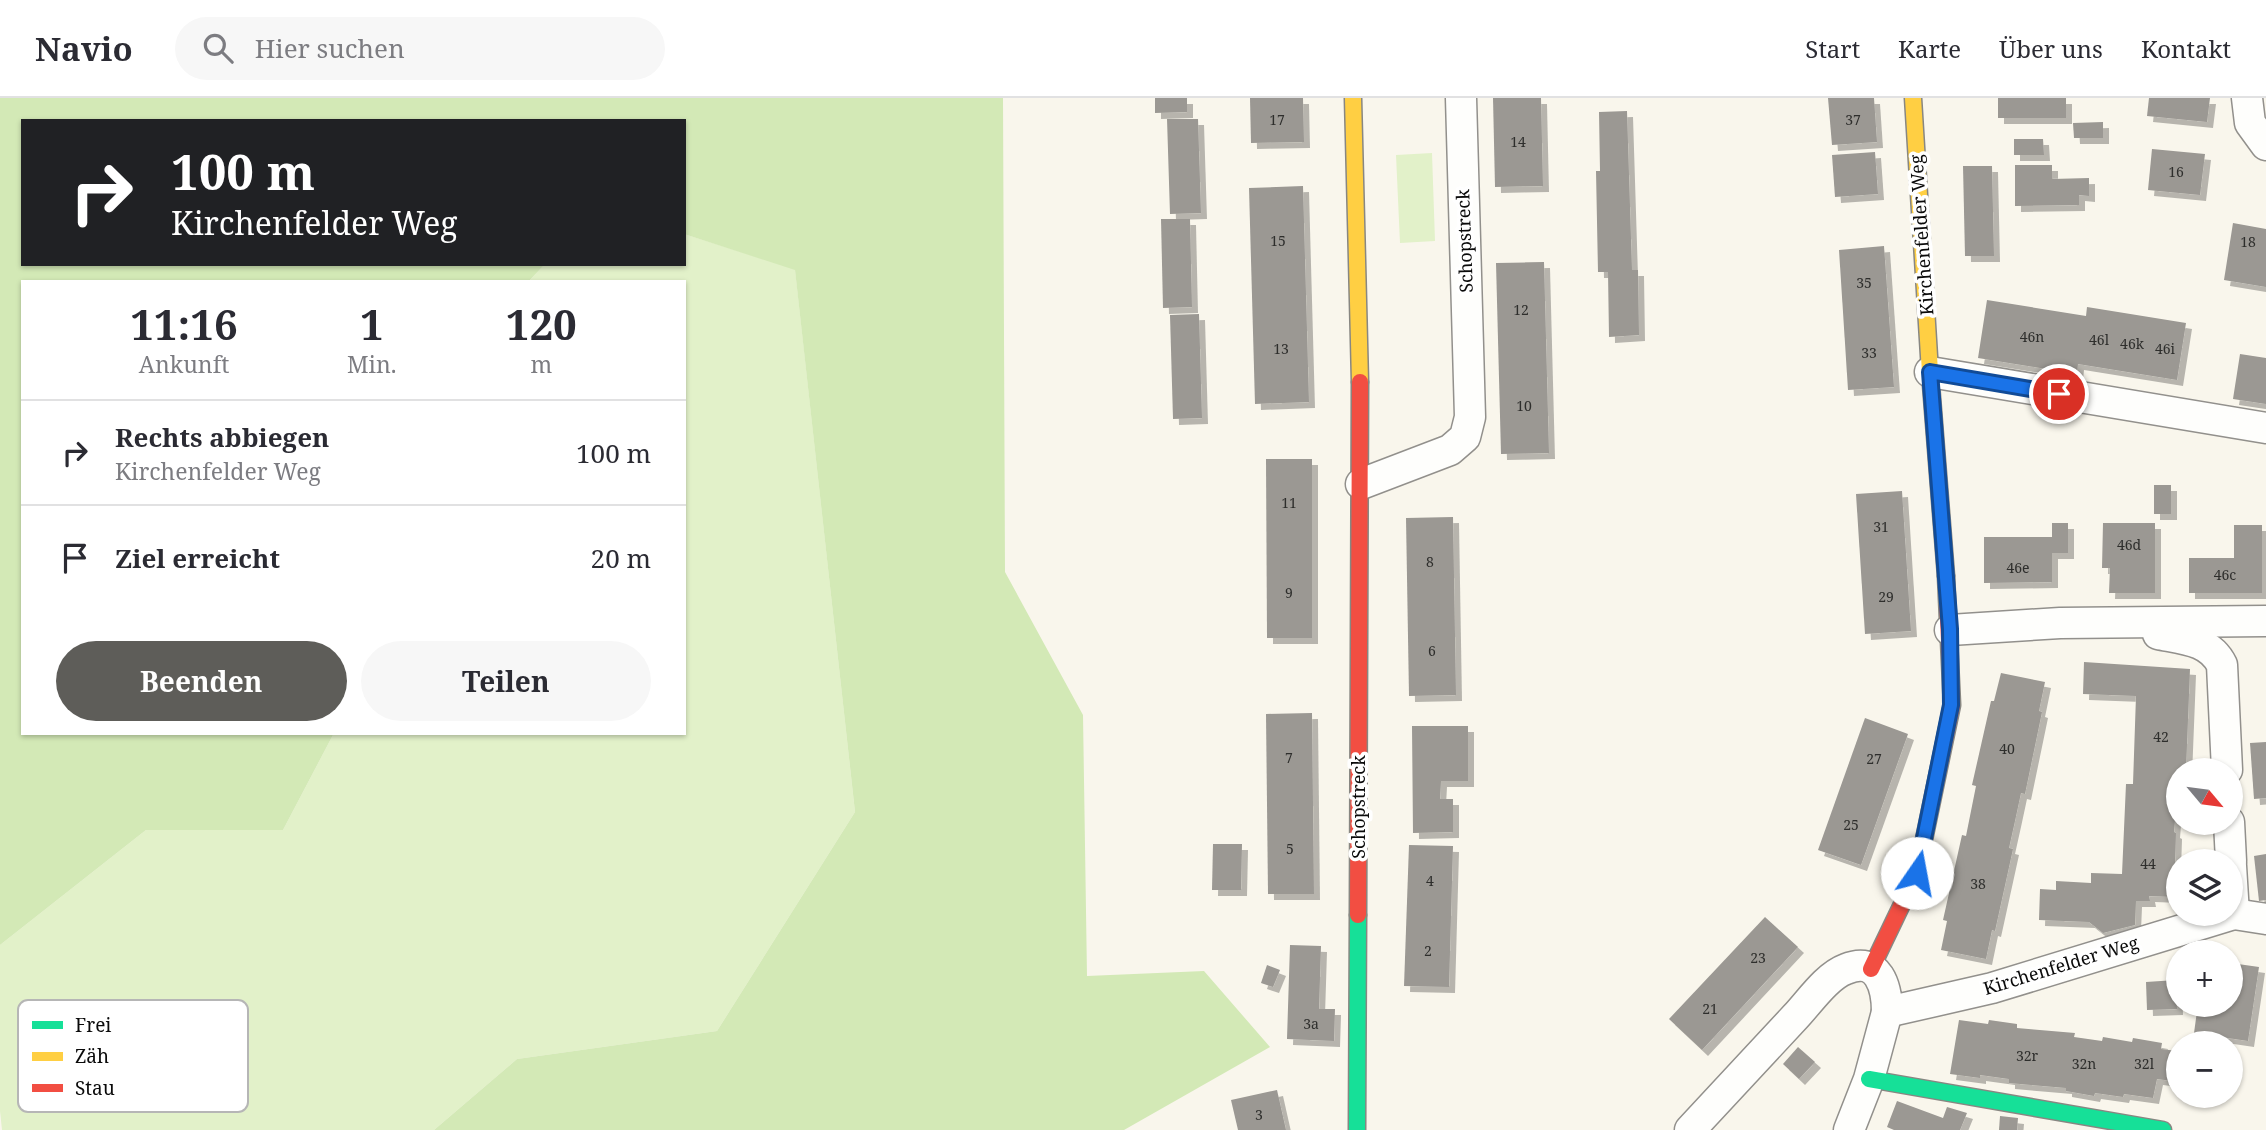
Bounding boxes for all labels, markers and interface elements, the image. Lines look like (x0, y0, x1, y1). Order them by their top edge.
search box (175, 17, 665, 80)
text: Navio (35, 26, 133, 71)
icon: search (199, 29, 237, 67)
text: Hier suchen (255, 30, 405, 66)
text: Start (1805, 32, 1860, 65)
text: Karte (1898, 32, 1961, 65)
text: Über uns (1999, 32, 2103, 65)
text: Kontakt (2141, 32, 2231, 65)
house number: 17 (1269, 110, 1285, 129)
house number: 37 (1845, 110, 1861, 129)
house number: 14 (1510, 132, 1526, 151)
text: 100 m (171, 138, 315, 204)
icon: right (56, 147, 147, 238)
street label: Kirchenfelder Weg (1903, 154, 1939, 316)
house number: 16 (2168, 162, 2184, 181)
street label: Schopstreck (1450, 188, 1478, 293)
text: Kirchenfelder Weg (171, 201, 457, 244)
house number: 15 (1270, 231, 1286, 250)
house number: 18 (2240, 232, 2256, 251)
house number: 35 (1856, 273, 1872, 292)
text: 11:16 (130, 295, 238, 352)
text: 1 (360, 295, 384, 352)
text: 120 (506, 295, 577, 352)
house number: 12 (1513, 300, 1529, 319)
house number: 46n (2020, 327, 2044, 346)
house number: 46l (2089, 330, 2110, 349)
house number: 46k (2120, 334, 2145, 353)
house number: 13 (1273, 339, 1289, 358)
house number: 46i (2155, 339, 2176, 358)
house number: 33 (1861, 343, 1877, 362)
text: Ankunft (139, 348, 229, 380)
text: Min. (347, 348, 397, 380)
text: m (530, 348, 552, 380)
pin (2029, 364, 2089, 424)
icon: arrive (2040, 375, 2078, 413)
house number: 10 (1516, 396, 1532, 415)
text: Rechts abbiegen (115, 419, 329, 455)
icon: right (56, 434, 94, 472)
text: 100 m (576, 435, 651, 471)
text: Kirchenfelder Weg (115, 455, 321, 487)
house number: 11 (1281, 493, 1297, 512)
house number: 31 (1873, 517, 1889, 536)
house number: 46d (2117, 535, 2142, 554)
icon: arrive (56, 539, 94, 577)
text: Ziel erreicht (115, 540, 280, 576)
text: 20 m (591, 540, 651, 576)
house number: 8 (1426, 552, 1434, 571)
house number: 46e (2006, 558, 2030, 577)
house number: 46c (2214, 565, 2236, 584)
house number: 9 (1285, 583, 1293, 602)
house number: 29 (1878, 587, 1894, 606)
button: Beenden (56, 641, 347, 721)
button: Teilen (361, 641, 651, 721)
house number: 6 (1428, 641, 1436, 660)
house number: 42 (2153, 727, 2169, 746)
house number: 40 (1999, 739, 2015, 758)
house number: 7 (1285, 748, 1293, 767)
house number: 27 (1866, 749, 1882, 768)
street label: Schopstreck (1346, 755, 1370, 859)
north arrow (2166, 758, 2244, 835)
map controls (2166, 758, 2243, 1108)
house number: 25 (1843, 815, 1859, 834)
position arrow (1880, 836, 1954, 910)
house number: 5 (1286, 839, 1294, 858)
button: layers (2166, 849, 2243, 926)
house number: 44 (2140, 854, 2156, 873)
house number: 4 (1426, 871, 1434, 890)
house number: 38 (1970, 874, 1986, 893)
street label: Kirchenfelder Weg (1980, 930, 2142, 1000)
button: + (2166, 940, 2243, 1017)
house number: 2 (1424, 941, 1432, 960)
house number: 23 (1750, 948, 1766, 967)
house number: 21 (1702, 999, 1718, 1018)
legend (18, 1000, 248, 1112)
text: Frei (75, 1012, 111, 1038)
house number: 3a (1303, 1014, 1319, 1033)
button: − (2166, 1031, 2243, 1108)
text: Zäh (75, 1043, 109, 1069)
house number: 32r (2016, 1046, 2039, 1065)
house number: 32n (2072, 1054, 2096, 1073)
house number: 32l (2134, 1054, 2155, 1073)
text: Stau (75, 1075, 115, 1101)
house number: 3 (1255, 1105, 1263, 1124)

